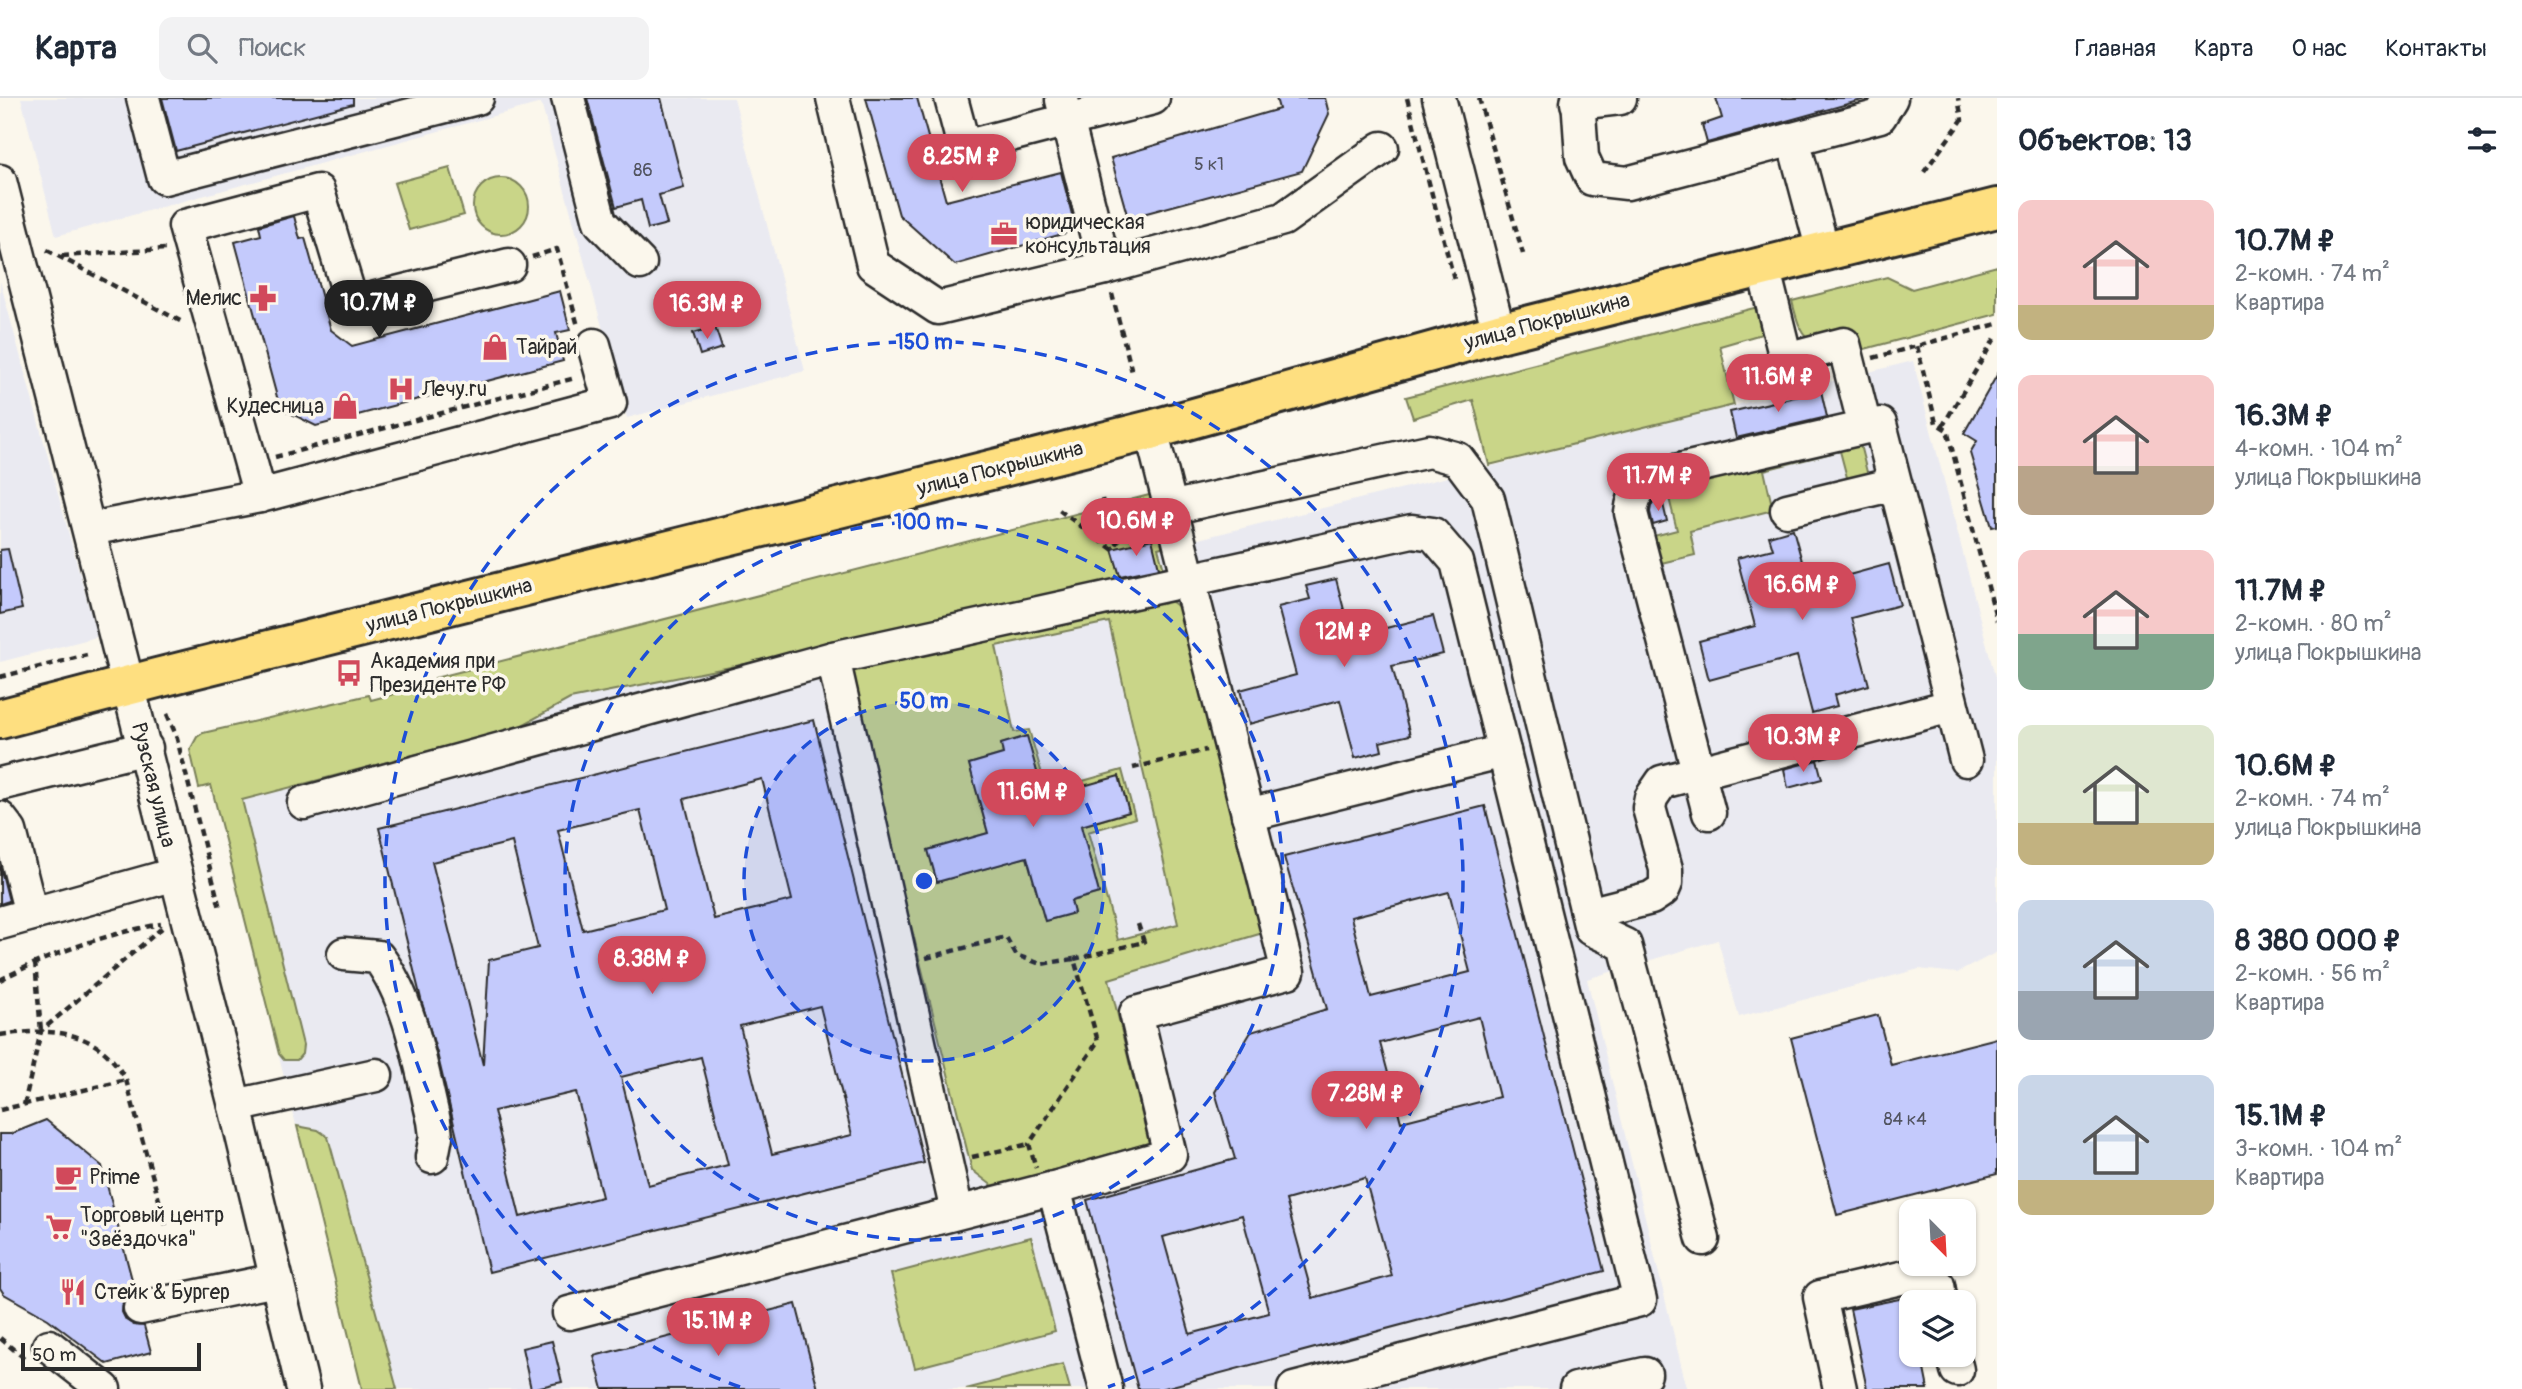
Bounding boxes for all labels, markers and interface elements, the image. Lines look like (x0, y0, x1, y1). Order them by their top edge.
search box (159, 17, 649, 80)
text: Карта (35, 28, 117, 69)
icon: search (183, 29, 221, 67)
text: Поиск (239, 32, 307, 64)
text: Главная (2075, 34, 2156, 63)
text: Карта (2194, 34, 2254, 63)
text: О нас (2292, 34, 2347, 63)
text: Контакты (2385, 34, 2487, 63)
icon: filters (2463, 121, 2501, 159)
text: Объектов: 13 (2018, 122, 2192, 159)
pin: 8.25M ₽ (897, 134, 1027, 194)
text: 8.25M ₽ (923, 142, 1001, 171)
house number: 5 к1 (1194, 153, 1224, 176)
house number: 86 (633, 159, 653, 182)
place label: юридическая консультация (1025, 209, 1151, 260)
office icon: юридическая консультация (989, 219, 1019, 249)
text: 10.7M ₽ (2235, 222, 2336, 259)
icon: home (2074, 228, 2158, 312)
text: 2-комн. · 74 m² (2235, 259, 2390, 288)
pin: 10.7M ₽ (314, 280, 444, 340)
pin: 16.3M ₽ (642, 282, 772, 341)
pharmacy icon: Мелис (248, 283, 278, 313)
place label: Мелис (185, 285, 242, 312)
street label: улица Покрышкина (1460, 286, 1633, 357)
text: 10.7M ₽ (340, 288, 418, 317)
text: Квартира (2235, 288, 2324, 317)
text: 16.3M ₽ (669, 289, 745, 318)
text: 150 m (895, 329, 953, 356)
shop icon: Тайрай (480, 332, 510, 362)
place label: Тайрай (516, 334, 577, 361)
pin: 11.6M ₽ (1713, 354, 1843, 414)
text: 11.6M ₽ (1742, 362, 1814, 391)
hospital icon: Лечу.ru (386, 374, 416, 404)
place label: Лечу.ru (421, 376, 487, 403)
shop icon: Кудесница (330, 391, 360, 421)
place label: Кудесница (227, 393, 324, 420)
text: 16.3M ₽ (2235, 397, 2334, 434)
icon: home (2074, 403, 2158, 487)
text: 4-комн. · 104 m² (2235, 434, 2403, 463)
street label: улица Покрышкина (913, 435, 1086, 502)
pin: 11.7M ₽ (1593, 454, 1723, 513)
text: 11.7M ₽ (1623, 461, 1693, 490)
text: улица Покрышкина (2235, 463, 2421, 492)
pin: 10.6M ₽ (1071, 498, 1201, 558)
text: 10.6M ₽ (1097, 506, 1175, 535)
text: 100 m (894, 509, 954, 536)
pin: 16.6M ₽ (1737, 562, 1867, 622)
text: 16.6M ₽ (1764, 570, 1840, 599)
street label: улица Покрышкина (362, 572, 535, 639)
text: 11.7M ₽ (2235, 572, 2327, 609)
icon: home (2074, 578, 2158, 662)
text: 2-комн. · 80 m² (2235, 609, 2392, 638)
pin: 12M ₽ (1295, 610, 1393, 669)
text: 12M ₽ (1315, 617, 1373, 646)
text: улица Покрышкина (2235, 638, 2421, 667)
place label: Академия при Президенте РФ (370, 648, 506, 699)
bus stop icon: Академия при Президенте РФ (334, 658, 364, 688)
text: 50 m (900, 688, 949, 715)
pin: 10.3M ₽ (1738, 714, 1868, 774)
street label: Рузская улица (125, 720, 182, 850)
text: 10.3M ₽ (1764, 722, 1842, 751)
text: 10.6M ₽ (2235, 747, 2337, 784)
icon: home (2074, 753, 2158, 837)
pin: 11.6M ₽ (968, 770, 1098, 829)
text: 11.6M ₽ (997, 777, 1069, 806)
text: 2-комн. · 74 m² (2235, 784, 2390, 813)
text: улица Покрышкина (2235, 813, 2421, 842)
centre of rings (912, 869, 936, 893)
text: 8 380 000 ₽ (2235, 922, 2401, 959)
icon: home (2074, 928, 2158, 1012)
pin: 8.38M ₽ (587, 936, 717, 996)
text: 8.38M ₽ (614, 944, 690, 973)
text: 2-комн. · 56 m² (2235, 959, 2390, 988)
text: Квартира (2235, 988, 2324, 1017)
pin: 7.28M ₽ (1301, 1072, 1431, 1131)
text: 7.28M ₽ (1327, 1079, 1405, 1108)
text: 15.1M ₽ (2235, 1097, 2327, 1134)
icon: home (2074, 1103, 2158, 1187)
house number: 84 к4 (1883, 1108, 1927, 1131)
text: 3-комн. · 104 m² (2235, 1134, 2402, 1163)
cafe icon: Prime (53, 1162, 83, 1192)
text: Квартира (2235, 1163, 2324, 1192)
place label: Prime (89, 1164, 141, 1191)
north arrow (1899, 1199, 1976, 1276)
map controls (1899, 1199, 1976, 1367)
place label: Торговый центр "Звёздочка" (80, 1202, 224, 1253)
supermarket icon: Торговый центр "Звёздочка" (44, 1212, 74, 1242)
restaurant icon: Стейк & Бургер (58, 1277, 88, 1307)
place label: Стейк & Бургер (94, 1279, 230, 1306)
button: layers (1899, 1290, 1976, 1367)
pin: 15.1M ₽ (653, 1298, 783, 1358)
text: 15.1M ₽ (683, 1306, 753, 1335)
scale bar (21, 1340, 201, 1372)
text: 50 m (32, 1343, 76, 1367)

